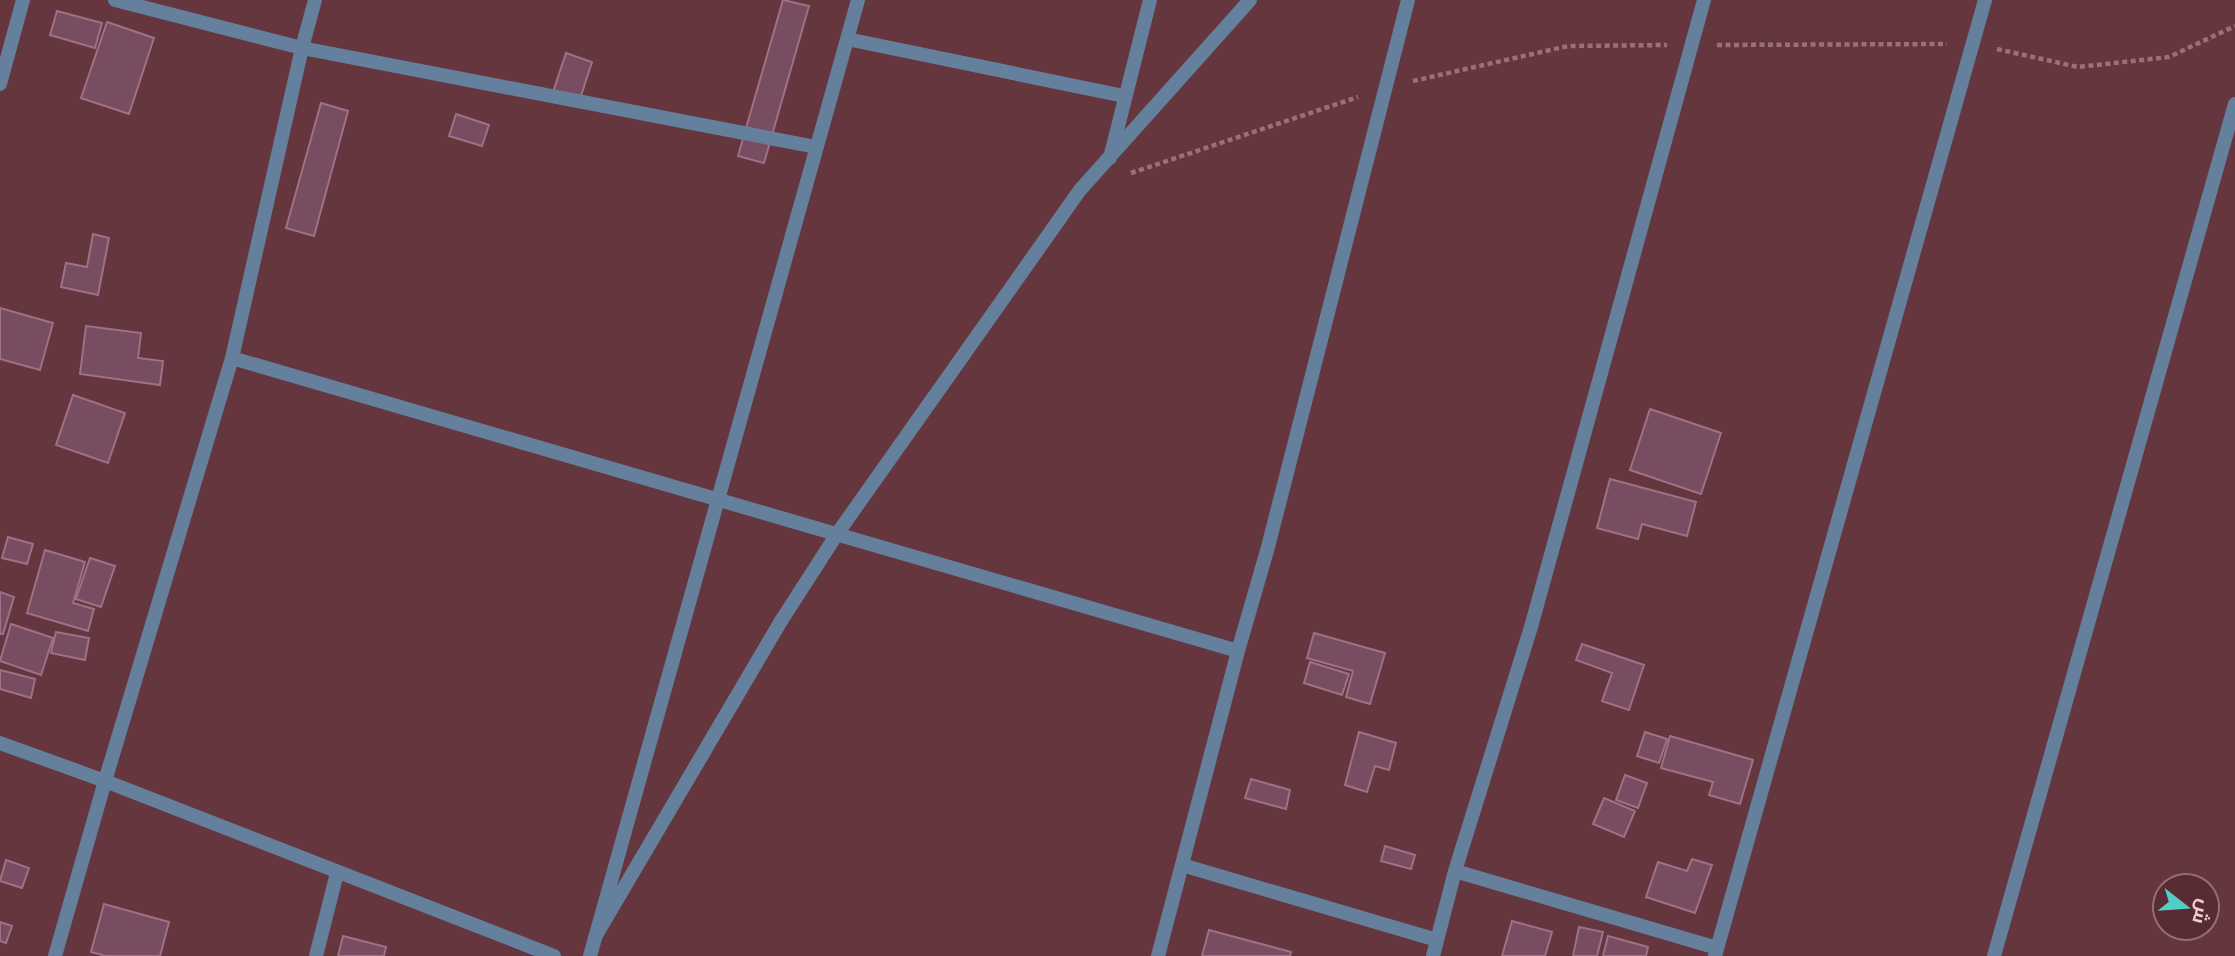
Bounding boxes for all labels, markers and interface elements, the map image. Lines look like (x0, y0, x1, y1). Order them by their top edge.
north arrow (2151, 872, 2221, 942)
text: ش (2181, 895, 2223, 929)

